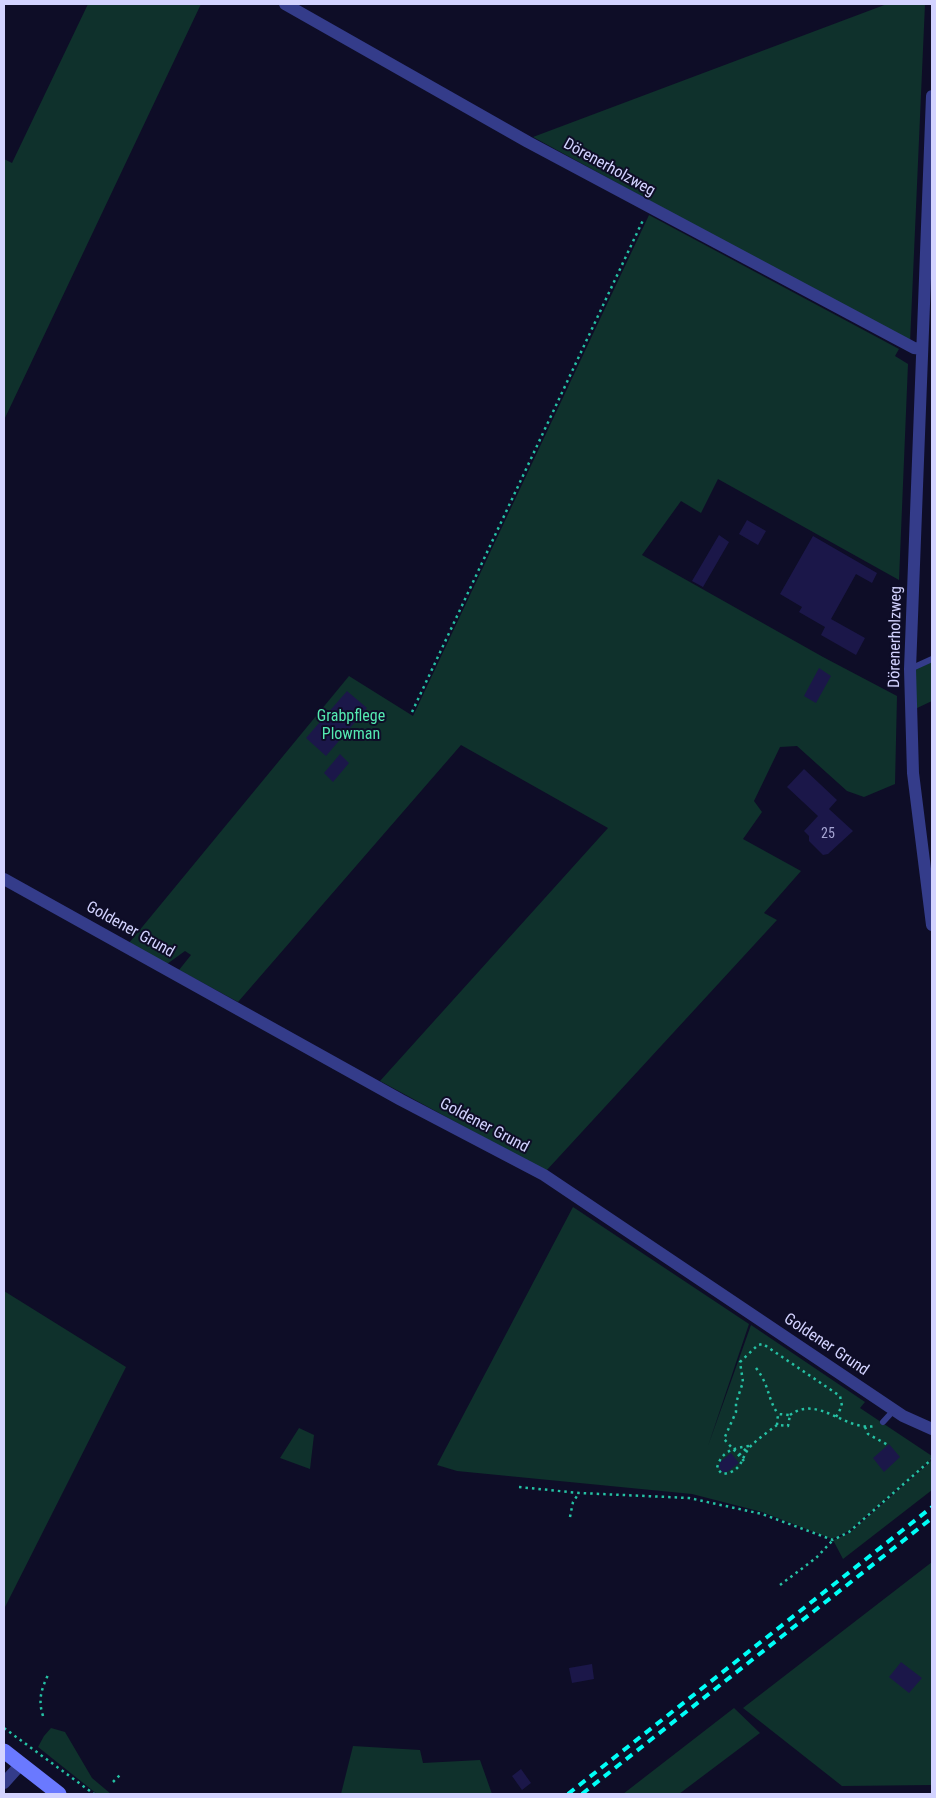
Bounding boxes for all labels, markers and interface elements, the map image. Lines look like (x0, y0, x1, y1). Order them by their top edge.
street label: Dörenerholzweg (560, 135, 658, 201)
street label: Dörenerholzweg (886, 586, 906, 688)
park label: Grabpflege Plowman (317, 707, 385, 745)
house number: 25 (821, 826, 835, 842)
street label: Goldener Grund (82, 898, 178, 962)
street label: Goldener Grund (436, 1094, 532, 1158)
street label: Goldener Grund (780, 1310, 872, 1380)

